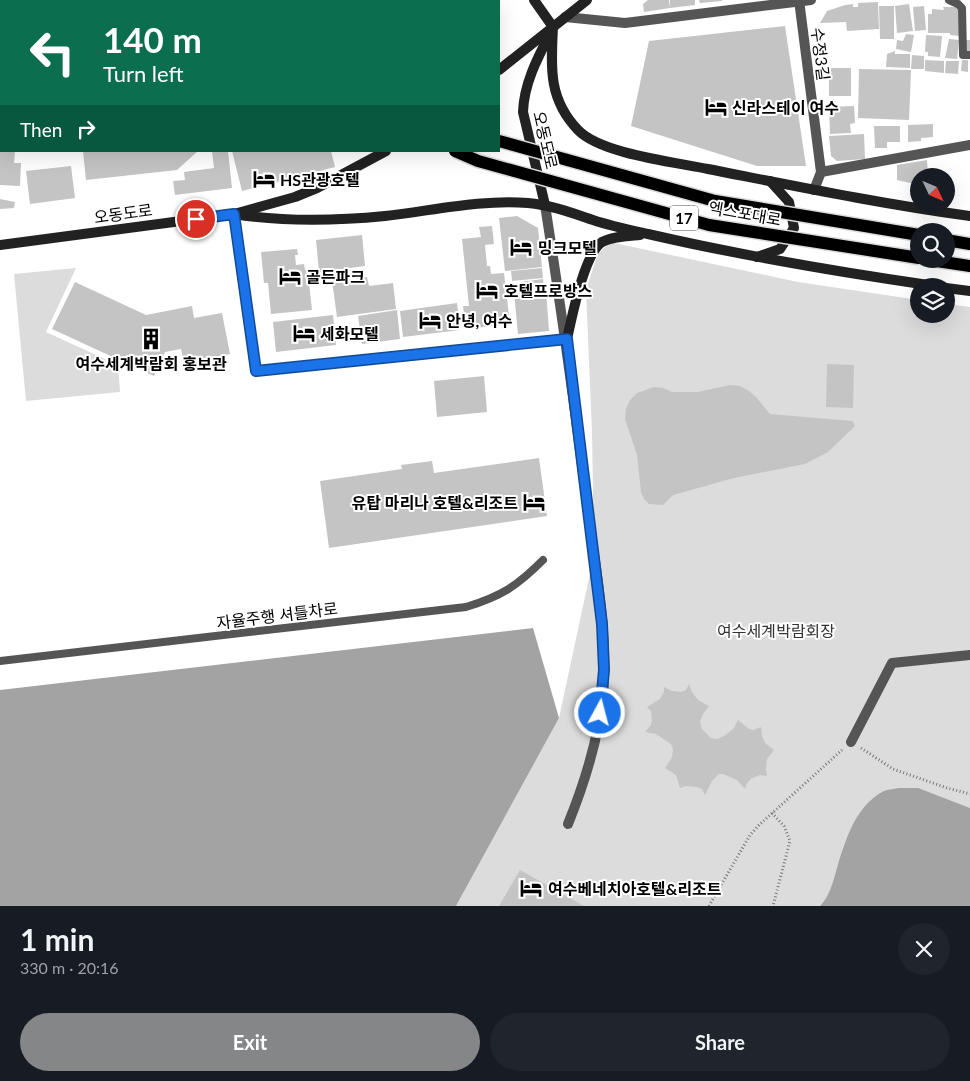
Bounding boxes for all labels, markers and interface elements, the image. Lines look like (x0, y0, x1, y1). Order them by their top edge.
text: 140 m (103, 18, 202, 60)
icon: left (20, 20, 85, 85)
street label: 수정3길 (808, 26, 834, 82)
text: Turn left (103, 60, 184, 87)
hotel icon: 신라스테이 여수 (703, 94, 729, 120)
place label: 신라스테이 여수 (732, 98, 839, 117)
street label: 오동도로 (530, 109, 562, 171)
icon: right (72, 115, 100, 143)
text: Then (20, 118, 62, 141)
hotel icon: HS관광호텔 (251, 166, 277, 192)
north arrow (910, 168, 955, 212)
map controls (910, 168, 955, 323)
place label: HS관광호텔 (280, 170, 360, 189)
street label: 엑스포대로 (707, 197, 783, 229)
pin (175, 198, 217, 240)
street label: 오동도로 (93, 199, 154, 227)
icon: arrive (182, 205, 210, 233)
road number: 17 (670, 206, 698, 230)
button: search (910, 223, 955, 268)
hotel icon: 밍크모텔 (508, 234, 534, 260)
place label: 밍크모텔 (538, 238, 597, 257)
hotel icon: 골든파크 (277, 263, 303, 289)
place label: 골든파크 (306, 267, 365, 286)
hotel icon: 호텔프로방스 (474, 277, 500, 303)
button: layers (910, 278, 955, 323)
place label: 호텔프로방스 (504, 281, 593, 300)
hotel icon: 안녕, 여수 (417, 307, 443, 333)
place label: 안녕, 여수 (446, 311, 513, 330)
hotel icon: 세화모텔 (291, 320, 317, 346)
place label: 세화모텔 (320, 324, 379, 343)
building icon: 여수세계박람회 홍보관 (138, 326, 164, 352)
place label: 여수세계박람회 홍보관 (75, 354, 227, 373)
hotel icon: 유탑 마리나 호텔&리조트 (521, 489, 547, 515)
place label: 유탑 마리나 호텔&리조트 (351, 493, 518, 512)
street label: 자율주행 셔틀차로 (215, 598, 339, 632)
park label: 여수세계박람회장 (717, 621, 835, 640)
position arrow (573, 686, 625, 738)
hotel icon: 여수베네치아호텔&리조트 (518, 875, 544, 901)
place label: 여수베네치아호텔&리조트 (548, 879, 722, 898)
text: 1 min (20, 921, 94, 957)
button: close (898, 923, 950, 975)
text: 330 m · 20:16 (20, 958, 119, 977)
button: Exit (20, 1013, 480, 1071)
button: Share (490, 1013, 950, 1071)

